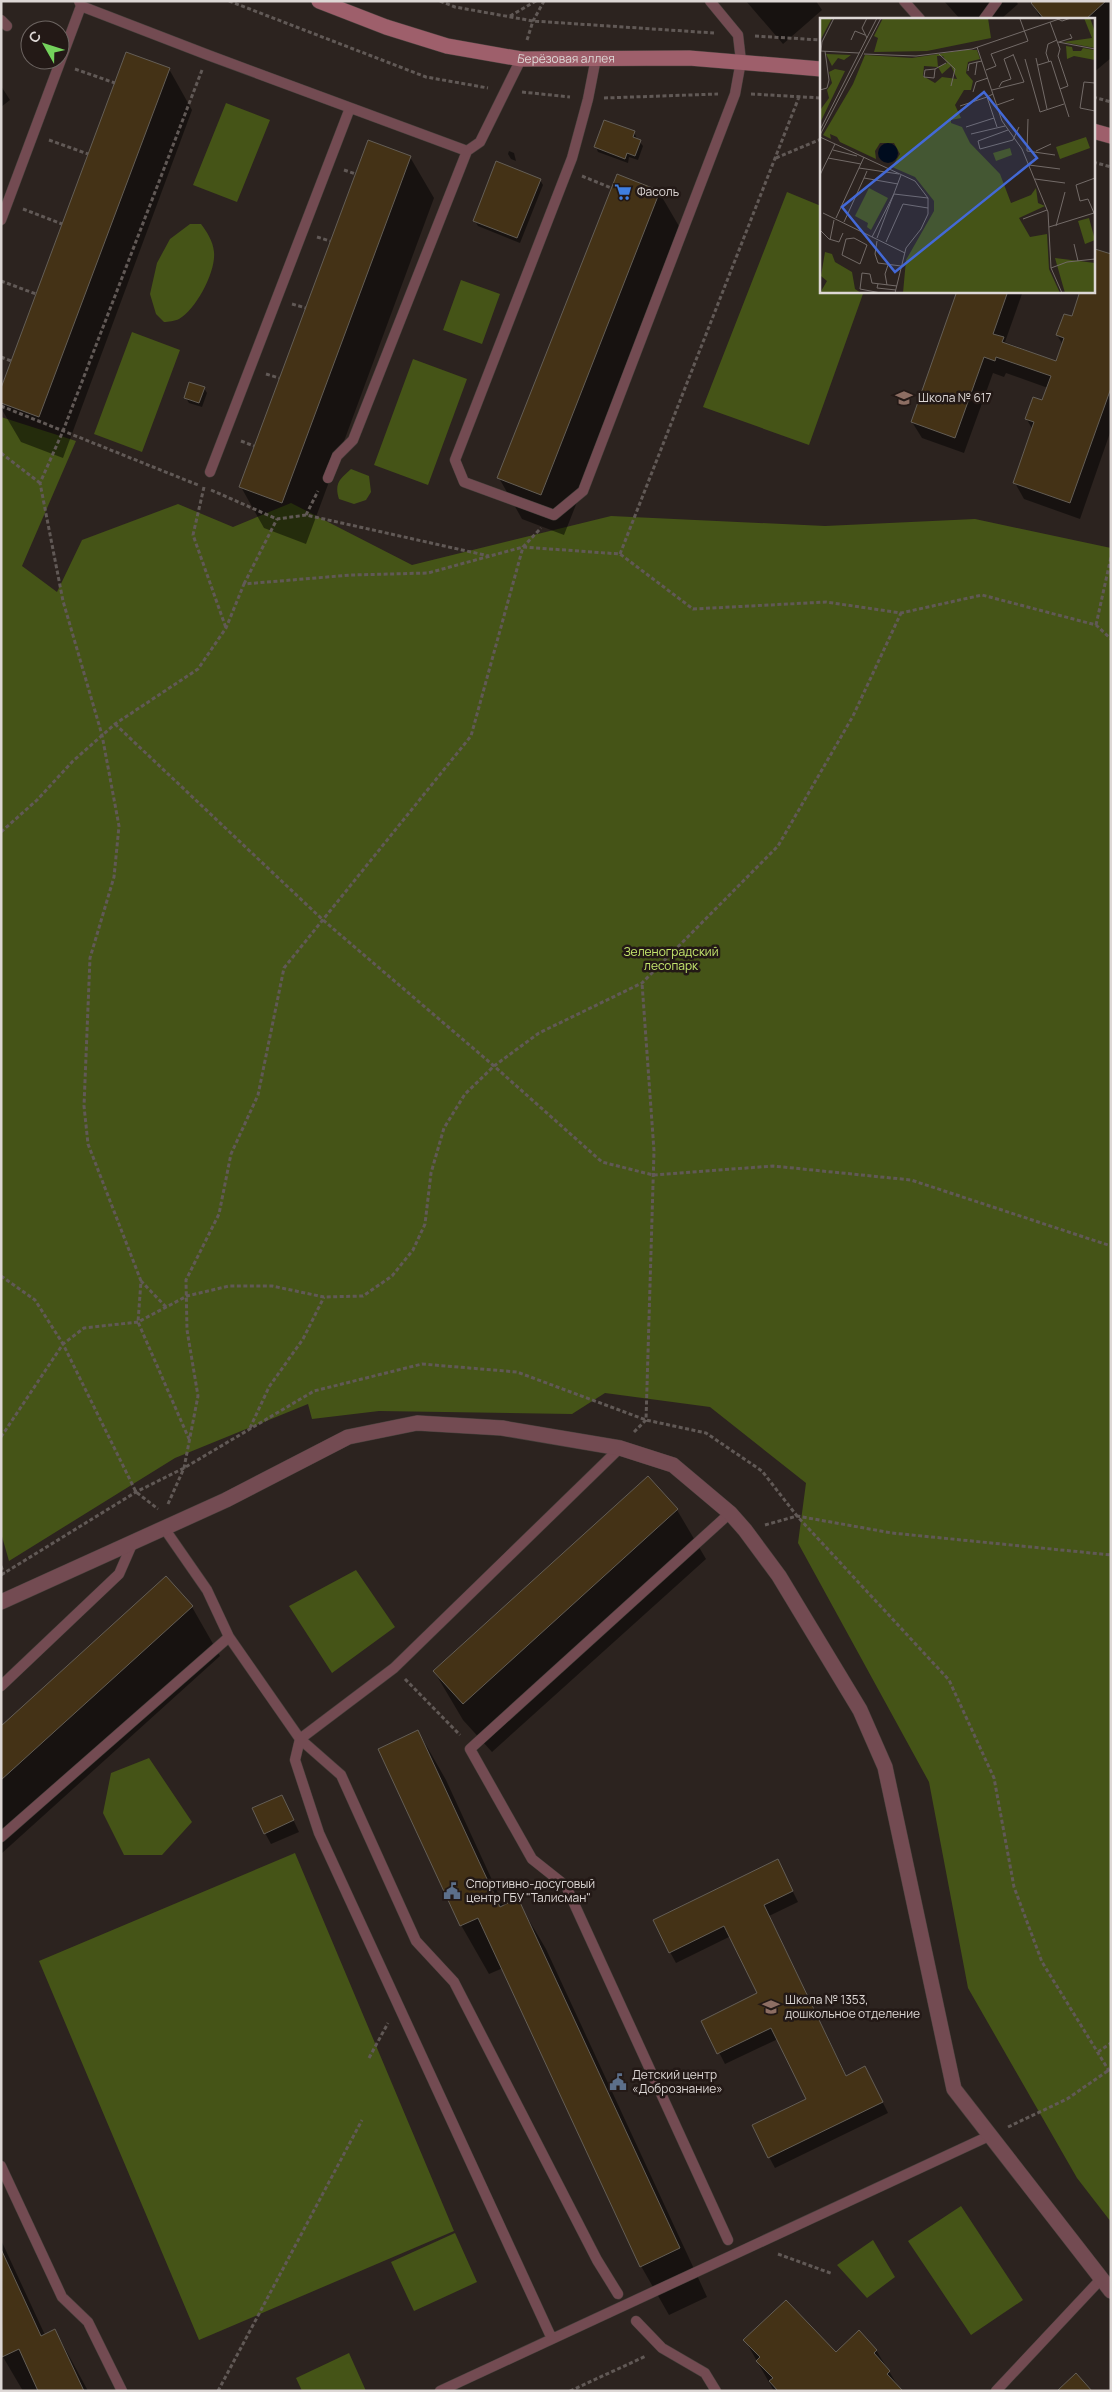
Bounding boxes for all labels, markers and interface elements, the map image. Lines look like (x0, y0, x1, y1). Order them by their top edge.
inset map (820, 18, 1094, 292)
north arrow (20, 20, 70, 70)
text: С (24, 27, 45, 47)
street label: Берёзовая аллея (516, 49, 615, 68)
supermarket icon: Фасоль (613, 182, 633, 202)
place label: Фасоль (637, 183, 679, 200)
school or university icon: Школа № 617 (894, 388, 914, 408)
place label: Школа № 617 (918, 389, 991, 406)
park label: Зеленоградский лесопарк (623, 943, 719, 974)
place label: Спортивно-досуговый центр ГБУ "Талисман" (466, 1875, 595, 1906)
public building icon: Спортивно-досуговый центр ГБУ "Талисман" (442, 1881, 462, 1901)
place label: Школа № 1353, дошкольное отделение (785, 1991, 920, 2022)
school or university icon: Школа № 1353, дошкольное отделение (761, 1997, 781, 2017)
place label: Детский центр «Добрознание» (632, 2066, 723, 2097)
public building icon: Детский центр «Добрознание» (608, 2072, 628, 2092)

